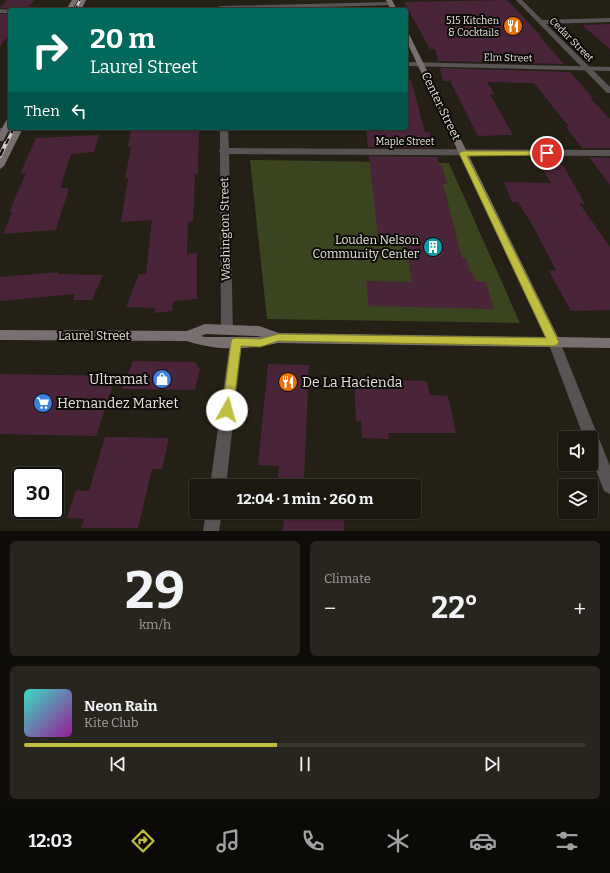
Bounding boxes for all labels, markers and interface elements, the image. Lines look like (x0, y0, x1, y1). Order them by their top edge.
place label: 515 Kitchen & Cocktails (446, 15, 500, 39)
restaurant icon: 515 Kitchen & Cocktails (502, 15, 524, 37)
street label: Cedar Street (547, 15, 596, 65)
text: 20 m (90, 22, 155, 55)
icon: right (24, 24, 76, 76)
street label: Elm Street (483, 52, 533, 64)
text: Laurel Street (90, 56, 198, 78)
street label: Center Street (419, 70, 464, 143)
icon: left (68, 100, 90, 122)
text: Then (24, 102, 60, 120)
street label: Maple Street (376, 136, 435, 148)
pin (530, 136, 564, 170)
icon: arrive (536, 142, 558, 164)
street label: Washington Street (217, 176, 233, 281)
place label: Louden Nelson Community Center (313, 233, 420, 261)
building icon: Louden Nelson Community Center (422, 236, 444, 258)
street label: Laurel Street (58, 329, 131, 343)
shop icon: Ultramat (151, 368, 173, 390)
place label: Ultramat (89, 371, 148, 388)
restaurant icon: De La Hacienda (277, 371, 299, 393)
place label: De La Hacienda (302, 374, 403, 391)
position arrow (206, 389, 248, 431)
supermarket icon: Hernandez Market (32, 392, 54, 414)
place label: Hernandez Market (57, 395, 178, 412)
map controls (558, 431, 598, 519)
button: sound (558, 431, 598, 471)
speed limit sign: 30 (12, 467, 64, 519)
button: layers (558, 479, 598, 519)
text: 12:04 · 1 min · 260 m (237, 490, 373, 508)
text: 29 (125, 559, 185, 622)
text: Climate (324, 571, 371, 586)
text: 22° (431, 590, 478, 626)
text: − (324, 595, 336, 622)
text: + (573, 595, 586, 622)
text: km/h (139, 617, 171, 632)
text: Neon Rain (84, 697, 157, 715)
text: Kite Club (84, 715, 138, 730)
icon: previous (107, 753, 129, 775)
icon: pause (294, 753, 316, 775)
icon: next (481, 753, 503, 775)
icon: directions (129, 827, 157, 855)
icon: music (214, 827, 242, 855)
icon: phone (299, 827, 327, 855)
icon: climate (384, 827, 412, 855)
icon: car (469, 827, 497, 855)
icon: filters (553, 827, 581, 855)
text: 12:03 (28, 830, 72, 852)

